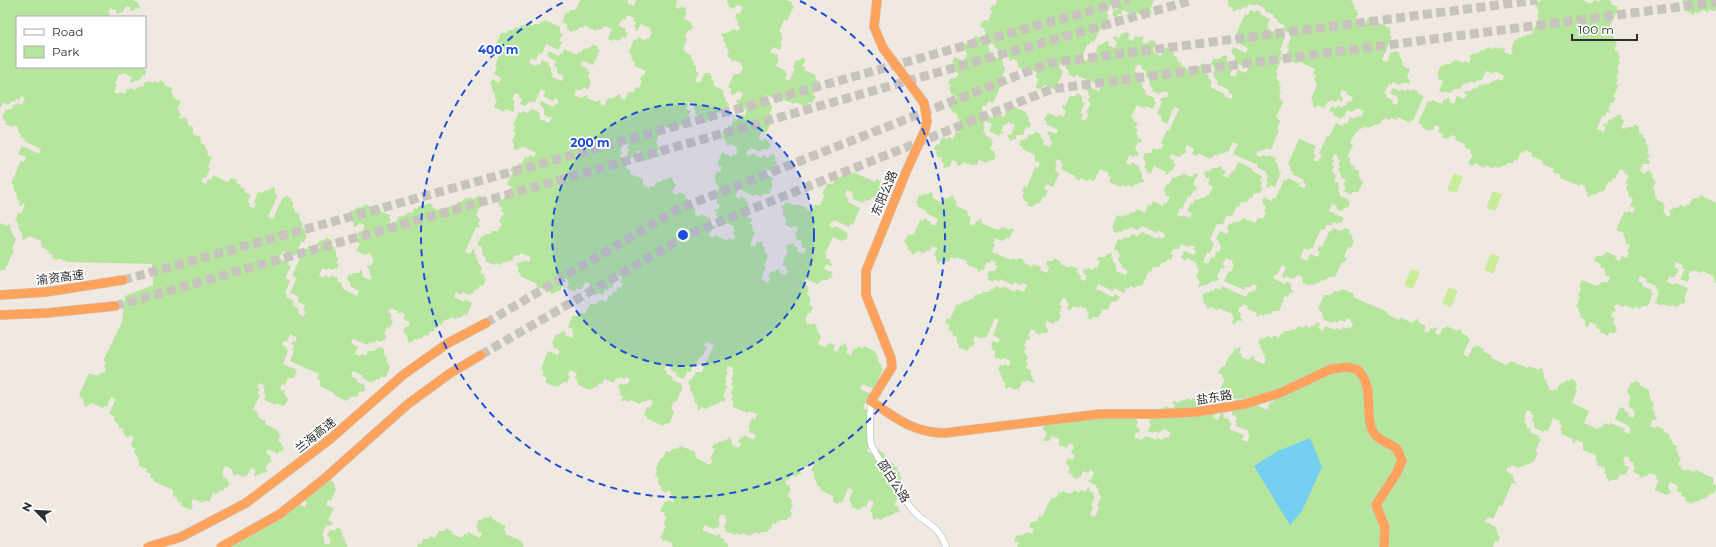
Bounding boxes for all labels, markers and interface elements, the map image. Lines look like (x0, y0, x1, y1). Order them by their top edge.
legend (16, 16, 146, 68)
scale bar (1572, 16, 1637, 42)
text: 100 m (1578, 22, 1614, 37)
text: Road (52, 24, 83, 39)
text: 400 m (478, 42, 518, 57)
text: Park (52, 44, 80, 59)
text: 200 m (570, 135, 610, 150)
street label: 东阳公路 (868, 168, 900, 218)
centre of rings (676, 228, 690, 242)
street label: 渝资高速 (35, 267, 85, 287)
street label: 盐东路 (1195, 387, 1233, 407)
street label: 兰海高速 (292, 414, 338, 456)
street label: 邵白公路 (875, 457, 913, 505)
north arrow (16, 491, 56, 531)
text: N (19, 500, 35, 514)

